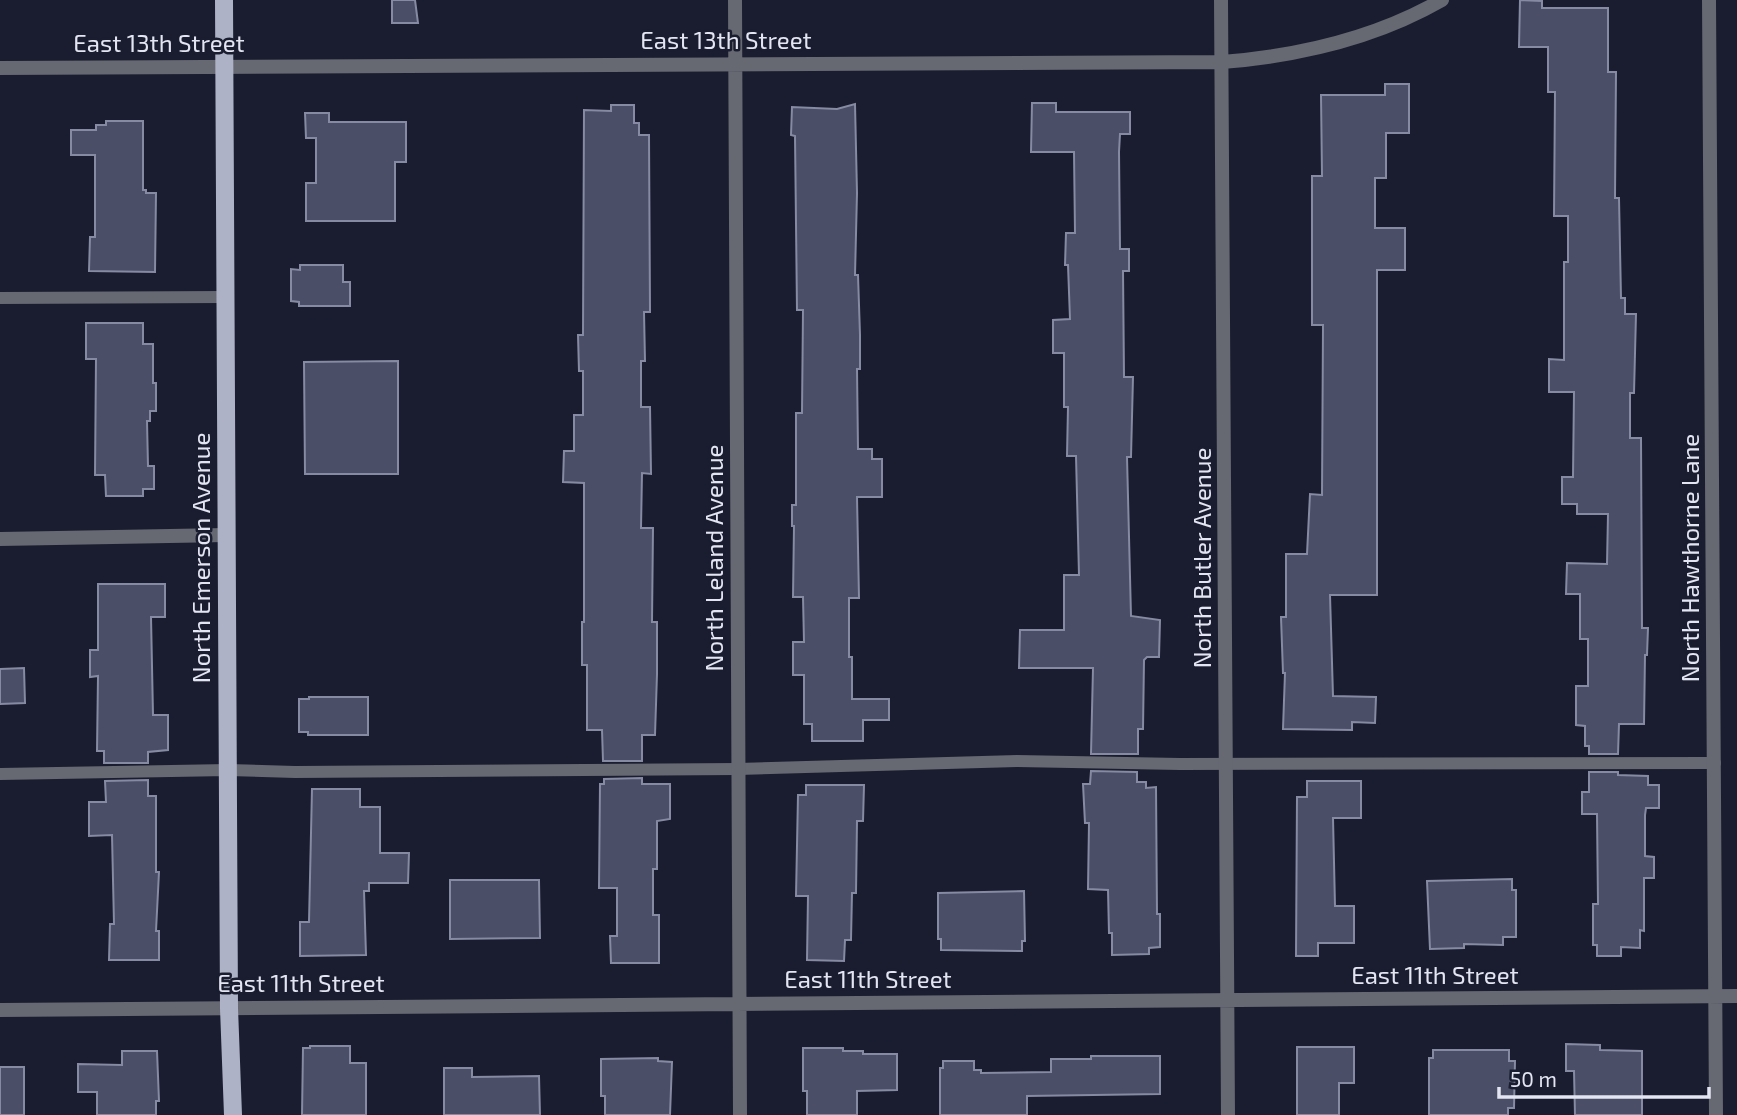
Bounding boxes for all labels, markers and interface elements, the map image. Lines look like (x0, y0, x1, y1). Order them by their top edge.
street label: East 13th Street (640, 25, 812, 54)
street label: East 13th Street (73, 28, 245, 57)
street label: North Emerson Avenue (186, 433, 215, 683)
street label: North Hawthorne Lane (1675, 434, 1704, 682)
street label: North Leland Avenue (699, 445, 728, 672)
street label: North Butler Avenue (1187, 448, 1216, 668)
street label: East 11th Street (1351, 960, 1519, 989)
street label: East 11th Street (784, 964, 952, 993)
street label: East 11th Street (217, 968, 385, 997)
scale bar (1499, 1056, 1709, 1100)
text: 50 m (1510, 1066, 1557, 1091)

